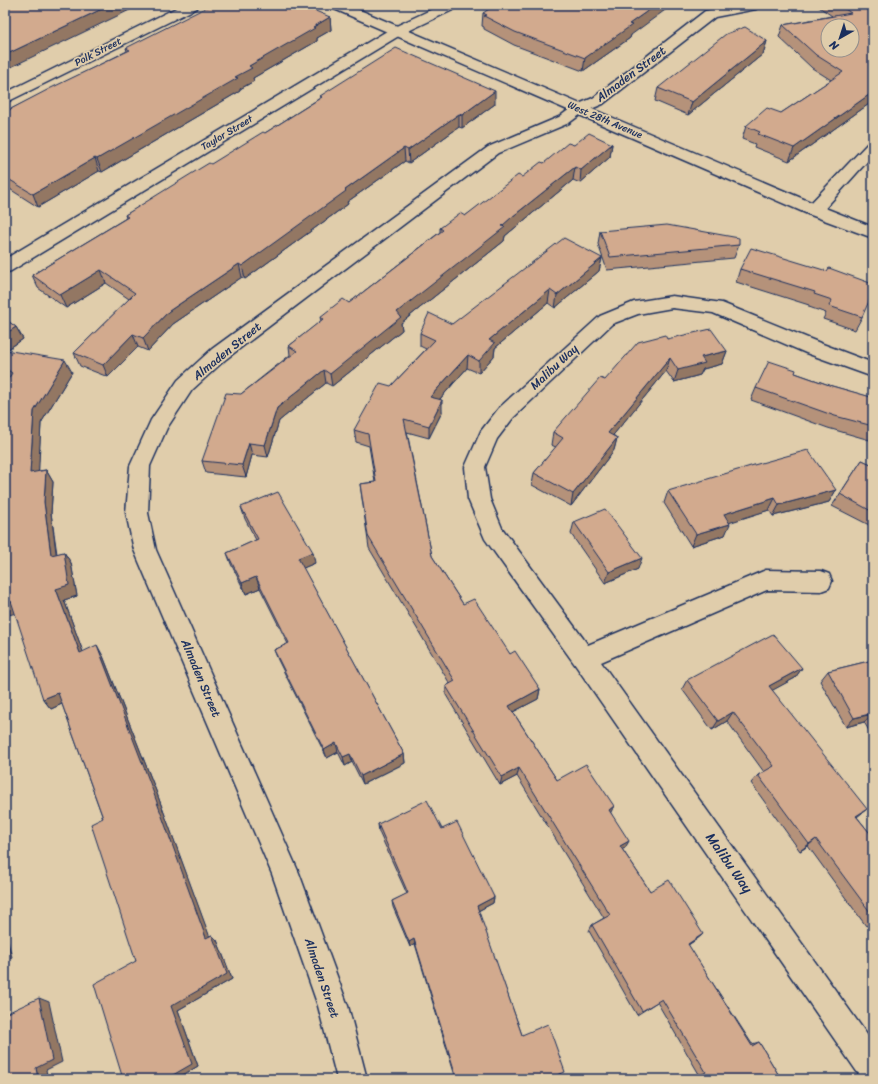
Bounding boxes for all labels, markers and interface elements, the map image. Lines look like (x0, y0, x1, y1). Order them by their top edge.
north arrow (820, 18, 860, 58)
street label: Polk Street (71, 32, 125, 72)
text: N (825, 35, 844, 56)
street label: Almaden Street (590, 40, 671, 109)
street label: West 28th Avenue (565, 96, 646, 144)
street label: Taylor Street (197, 110, 257, 156)
street label: Almaden Street (187, 316, 266, 386)
street label: Malibu Way (525, 338, 584, 395)
street label: Almaden Street (174, 634, 227, 721)
street label: Malibu Way (699, 827, 760, 899)
street label: Almaden Street (298, 934, 346, 1021)

